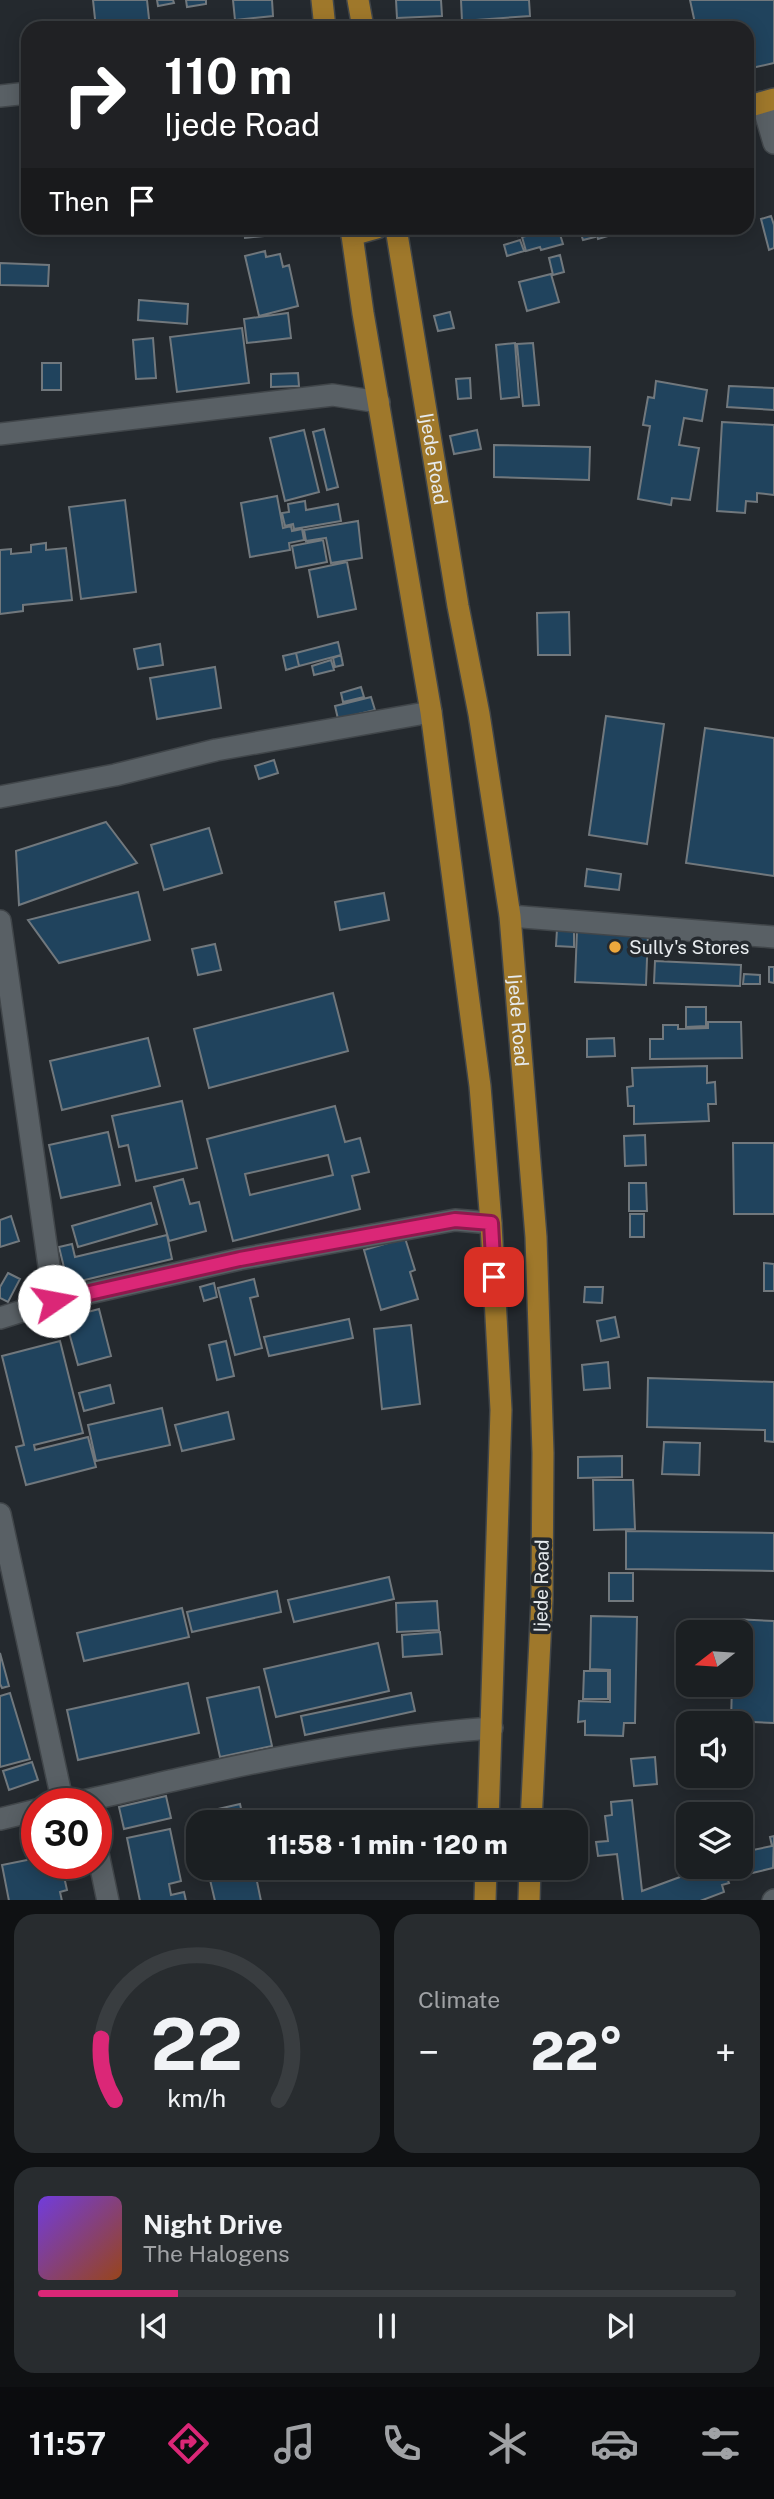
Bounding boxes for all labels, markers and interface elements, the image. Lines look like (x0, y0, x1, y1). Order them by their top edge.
text: 110 m (164, 47, 292, 105)
icon: right (49, 49, 140, 140)
text: Ijede Road (164, 106, 320, 143)
icon: arrive (123, 182, 161, 220)
text: Then (49, 186, 109, 217)
street label: Ijede Road (416, 411, 452, 506)
place label: Sully's Stores (629, 936, 749, 958)
marker: Sully's Stores (607, 939, 623, 955)
street label: Ijede Road (504, 973, 533, 1067)
pin (464, 1247, 524, 1307)
icon: arrive (475, 1258, 513, 1296)
position arrow (17, 1264, 91, 1338)
street label: Ijede Road (529, 1539, 553, 1633)
north arrow (676, 1620, 752, 1698)
map controls (676, 1620, 753, 1879)
button: sound (676, 1711, 753, 1788)
speed limit sign: 30 (21, 1788, 112, 1879)
button: layers (676, 1802, 753, 1879)
text: 11:58 · 1 min · 120 m (266, 1829, 508, 1860)
text: Climate (418, 1986, 500, 2013)
text: 22 (151, 2001, 243, 2086)
text: 22° (531, 2021, 623, 2082)
text: − (418, 2030, 439, 2075)
text: + (715, 2030, 736, 2075)
text: km/h (168, 2082, 226, 2112)
text: Night Drive (143, 2209, 283, 2240)
text: The Halogens (143, 2240, 290, 2267)
icon: previous (135, 2307, 173, 2345)
icon: pause (368, 2307, 406, 2345)
icon: next (601, 2307, 639, 2345)
icon: directions (164, 2419, 213, 2468)
icon: music (270, 2419, 319, 2468)
icon: phone (377, 2419, 426, 2468)
icon: climate (483, 2419, 532, 2468)
icon: car (590, 2419, 639, 2468)
icon: filters (696, 2419, 745, 2468)
text: 11:57 (29, 2425, 106, 2462)

